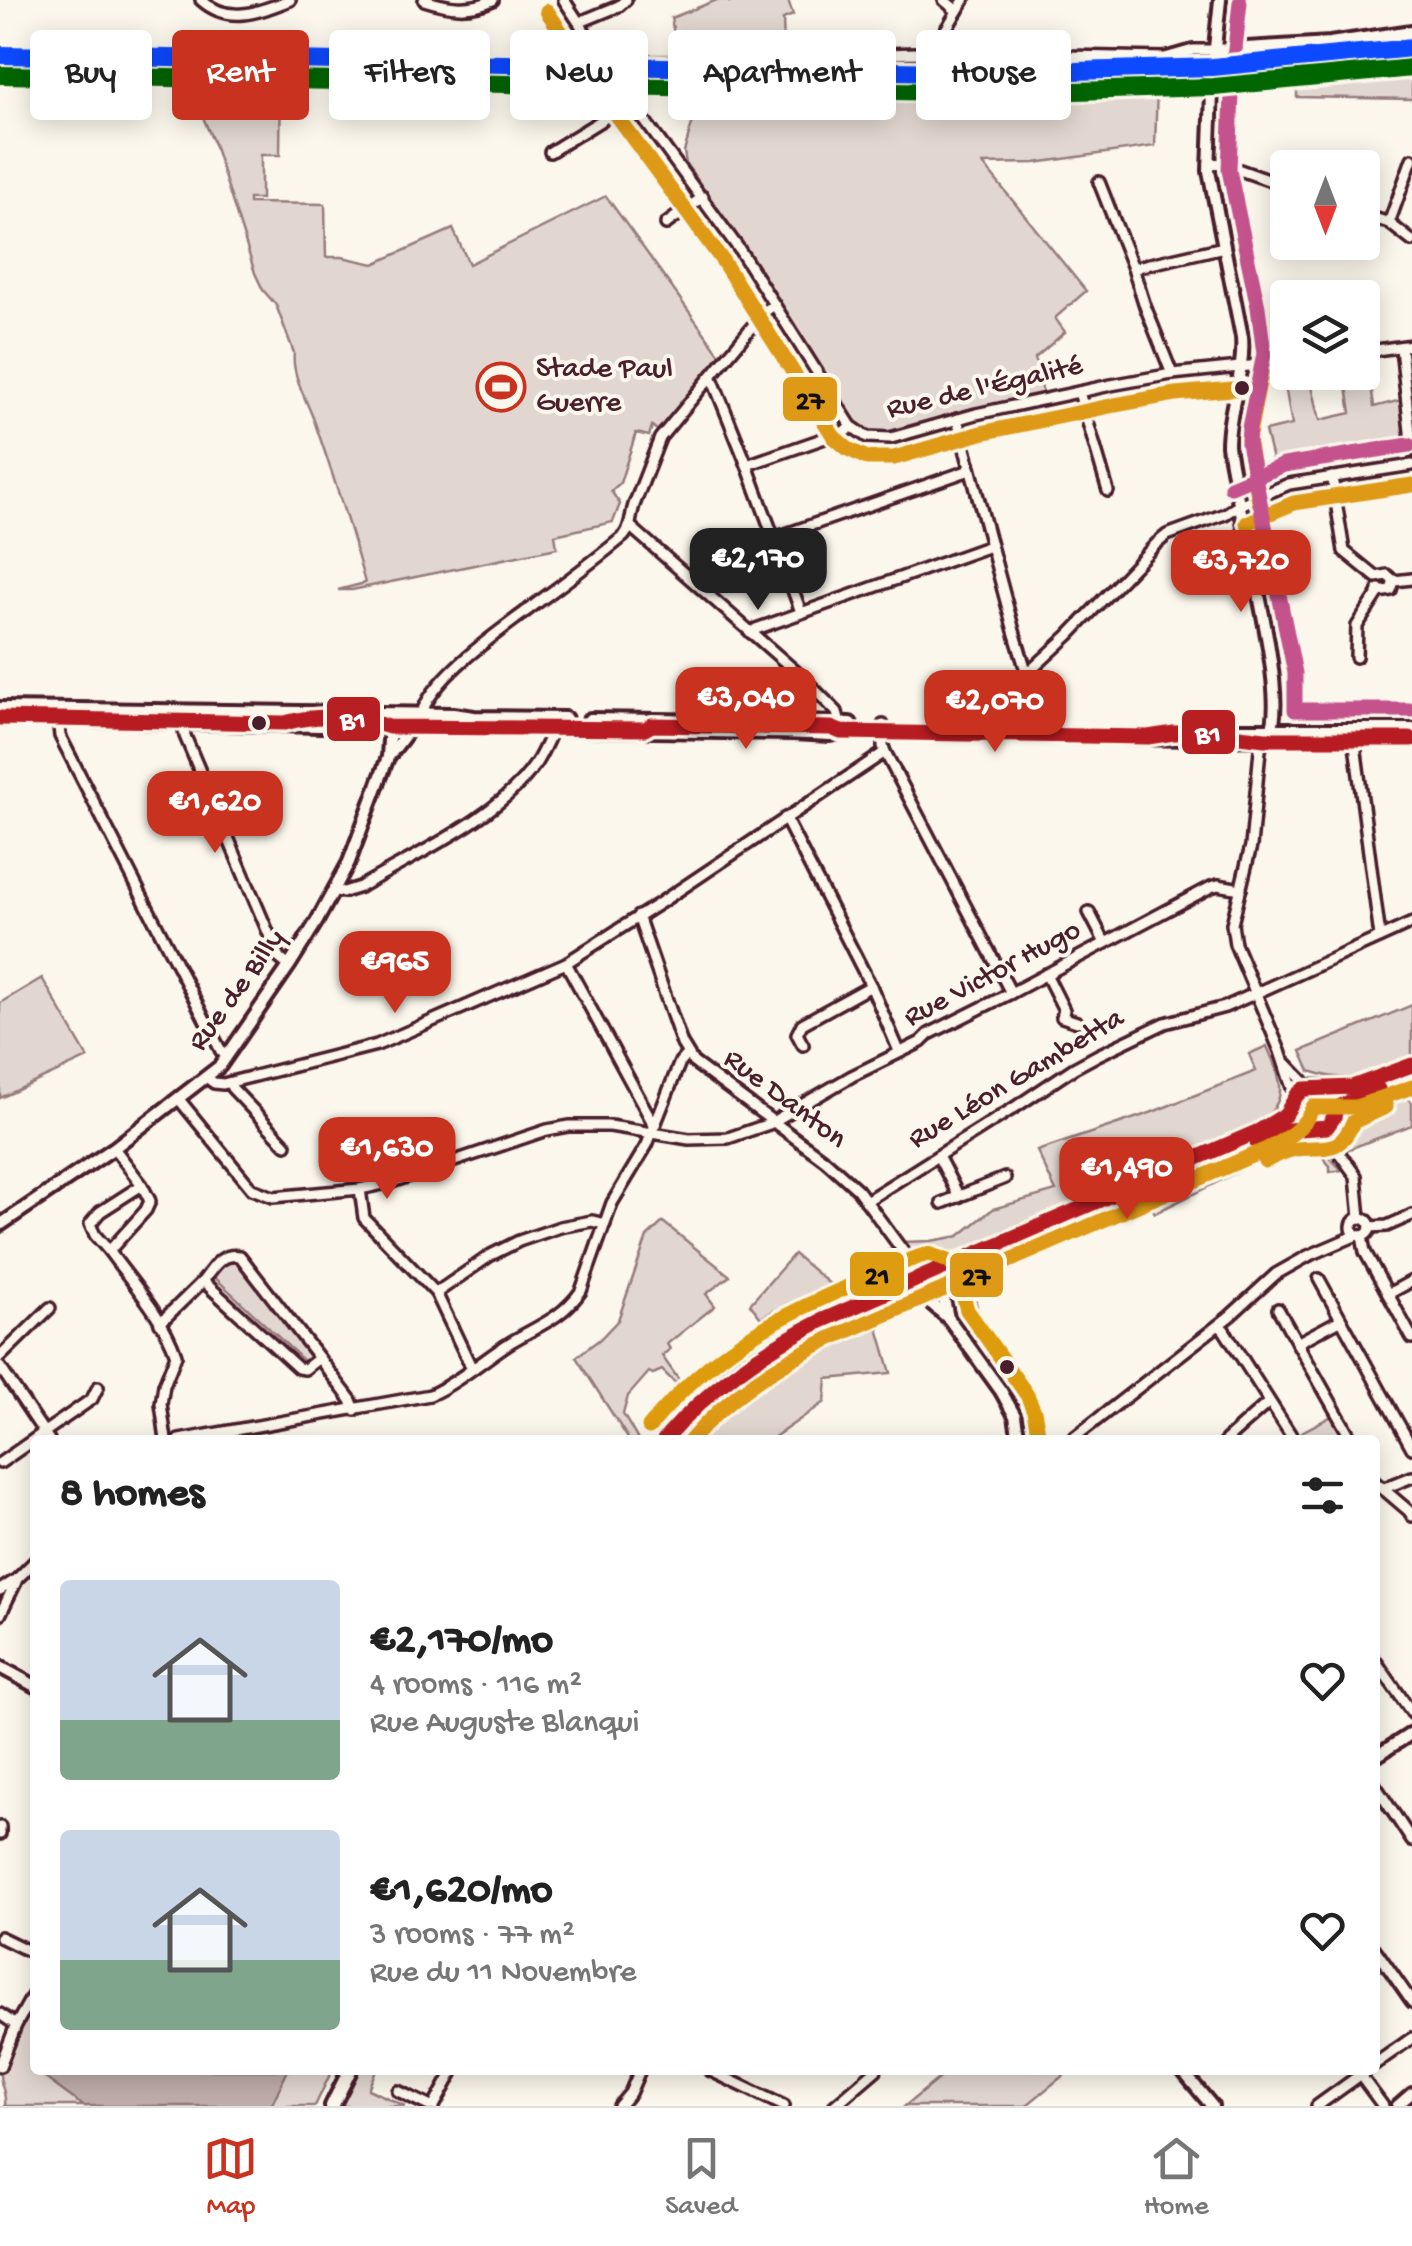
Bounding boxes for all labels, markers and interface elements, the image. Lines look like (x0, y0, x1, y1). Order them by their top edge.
chip: Buy (30, 30, 152, 120)
chip: Rent (172, 30, 309, 120)
chip: Filters (329, 30, 490, 120)
chip: New (510, 30, 648, 120)
chip: Apartment (668, 30, 896, 120)
chip: House (916, 30, 1071, 120)
north arrow (1270, 150, 1380, 260)
map controls (1270, 150, 1380, 390)
button: layers (1270, 280, 1380, 390)
street label: Rue de l'Égalité (884, 349, 1087, 429)
place label: Stade Paul Guerre (536, 353, 673, 422)
sports icon: Stade Paul Guerre (475, 361, 527, 413)
line badge: 27 (781, 375, 839, 423)
unlabelled marker (1232, 378, 1252, 398)
text: 27 (796, 387, 826, 420)
pin: €2,170 (677, 528, 839, 613)
pin: €3,720 (1160, 530, 1322, 615)
text: €2,170 (712, 541, 804, 579)
text: €3,720 (1193, 543, 1289, 581)
pin: €3,040 (665, 667, 827, 752)
pin: €2,070 (914, 670, 1076, 755)
text: €3,040 (697, 680, 795, 718)
text: €2,070 (946, 683, 1044, 721)
line badge: B1 (325, 695, 382, 743)
text: B1 (339, 706, 366, 739)
line badge: B1 (1180, 708, 1237, 756)
unlabelled marker (249, 713, 269, 733)
text: B1 (1194, 720, 1221, 753)
pin: €1,620 (134, 771, 296, 856)
text: €1,620 (169, 784, 261, 822)
street label: Rue Victor Hugo (899, 914, 1087, 1036)
street label: Rue de Billy (182, 923, 294, 1059)
pin: €965 (336, 931, 454, 1016)
text: €965 (361, 944, 429, 982)
street label: Rue Léon Gambetta (903, 1001, 1132, 1158)
street label: Rue Danton (716, 1042, 852, 1158)
pin: €1,630 (306, 1117, 468, 1202)
text: €1,630 (340, 1130, 434, 1168)
pin: €1,490 (1046, 1137, 1208, 1222)
text: €1,490 (1081, 1150, 1173, 1188)
line badge: 21 (848, 1250, 906, 1298)
line badge: 27 (948, 1251, 1005, 1299)
text: 21 (864, 1262, 890, 1295)
text: 27 (962, 1263, 992, 1296)
unlabelled marker (997, 1357, 1017, 1377)
icon: filters (1295, 1468, 1350, 1523)
text: 8 homes (60, 1471, 204, 1520)
text: €2,170/mo (370, 1618, 553, 1667)
icon: home (140, 1620, 260, 1740)
icon: heart (1295, 1653, 1350, 1708)
text: 4 rooms · 116 m² (370, 1667, 582, 1705)
text: Rue Auguste Blanqui (370, 1705, 639, 1743)
text: €1,620/mo (370, 1868, 553, 1917)
icon: home (140, 1870, 260, 1990)
icon: heart (1295, 1903, 1350, 1958)
text: 3 rooms · 77 m² (370, 1917, 575, 1955)
text: Rue du 11 Novembre (370, 1955, 636, 1993)
tab: Map (203, 2131, 258, 2224)
tab: Saved (665, 2131, 737, 2224)
tab: Home (1144, 2131, 1209, 2224)

